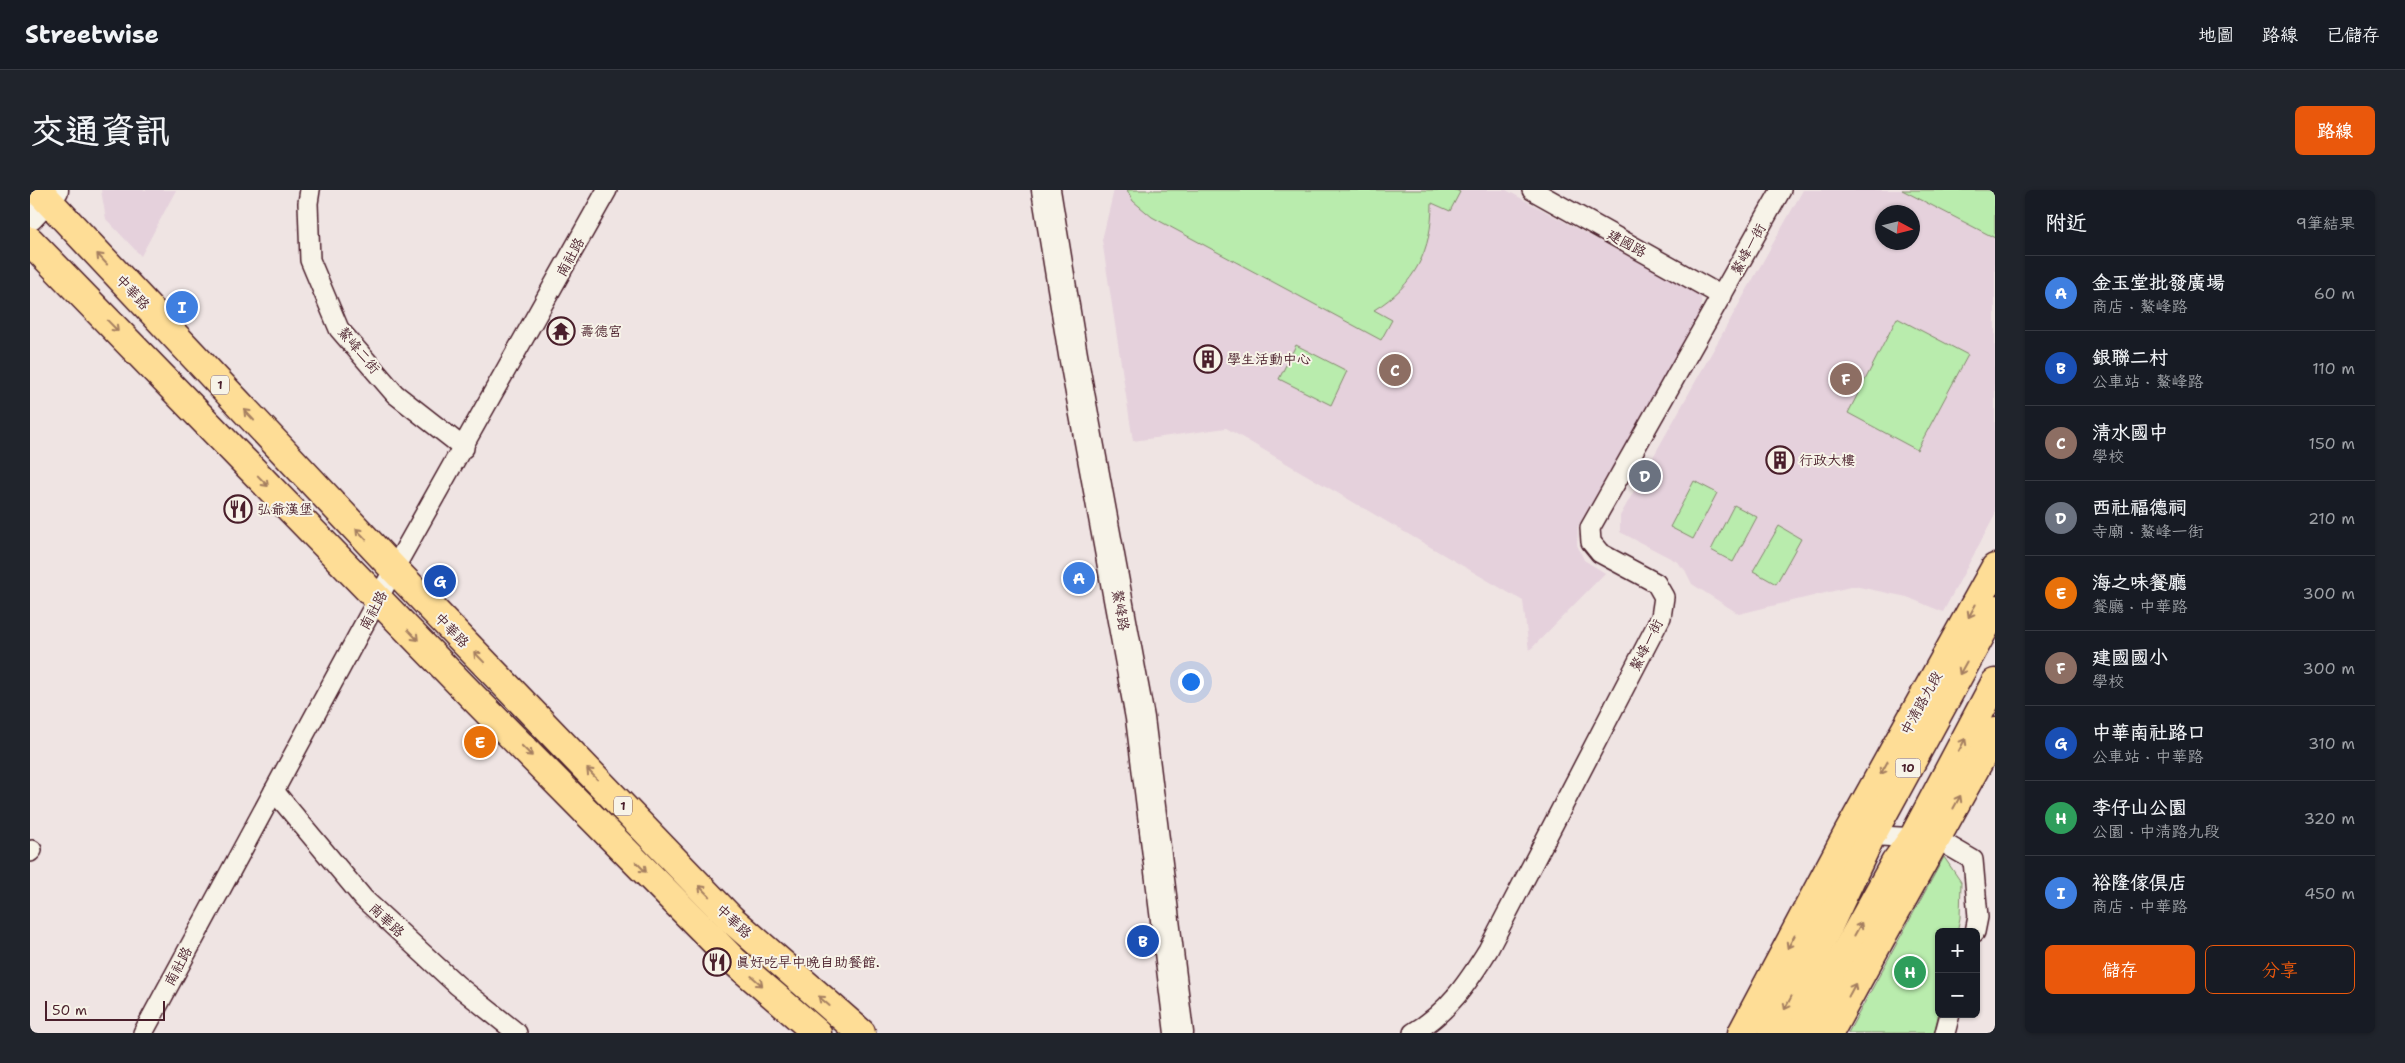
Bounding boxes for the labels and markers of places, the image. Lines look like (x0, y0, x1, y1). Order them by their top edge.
pin: I (166, 288, 198, 326)
temple icon: 壽德宮 (546, 316, 576, 346)
place label: 壽德宮 (580, 322, 622, 340)
building icon: 學生活動中心 (1193, 344, 1223, 374)
place label: 學生活動中心 (1227, 350, 1311, 368)
pin: C (1379, 351, 1411, 389)
pin: F (1830, 360, 1862, 398)
building icon: 行政大樓 (1765, 445, 1795, 475)
place label: 行政大樓 (1799, 451, 1855, 469)
pin: D (1629, 457, 1661, 495)
restaurant icon: 弘爺漢堡 (223, 494, 253, 524)
place label: 弘爺漢堡 (257, 500, 313, 518)
pin: A (1063, 559, 1095, 597)
pin: G (424, 562, 456, 600)
pin: E (464, 723, 496, 761)
pin: B (1127, 922, 1159, 960)
restaurant icon: 真好吃早中晚自助餐館. (702, 947, 732, 977)
place label: 真好吃早中晚自助餐館. (736, 953, 880, 971)
pin: H (1894, 953, 1926, 991)

